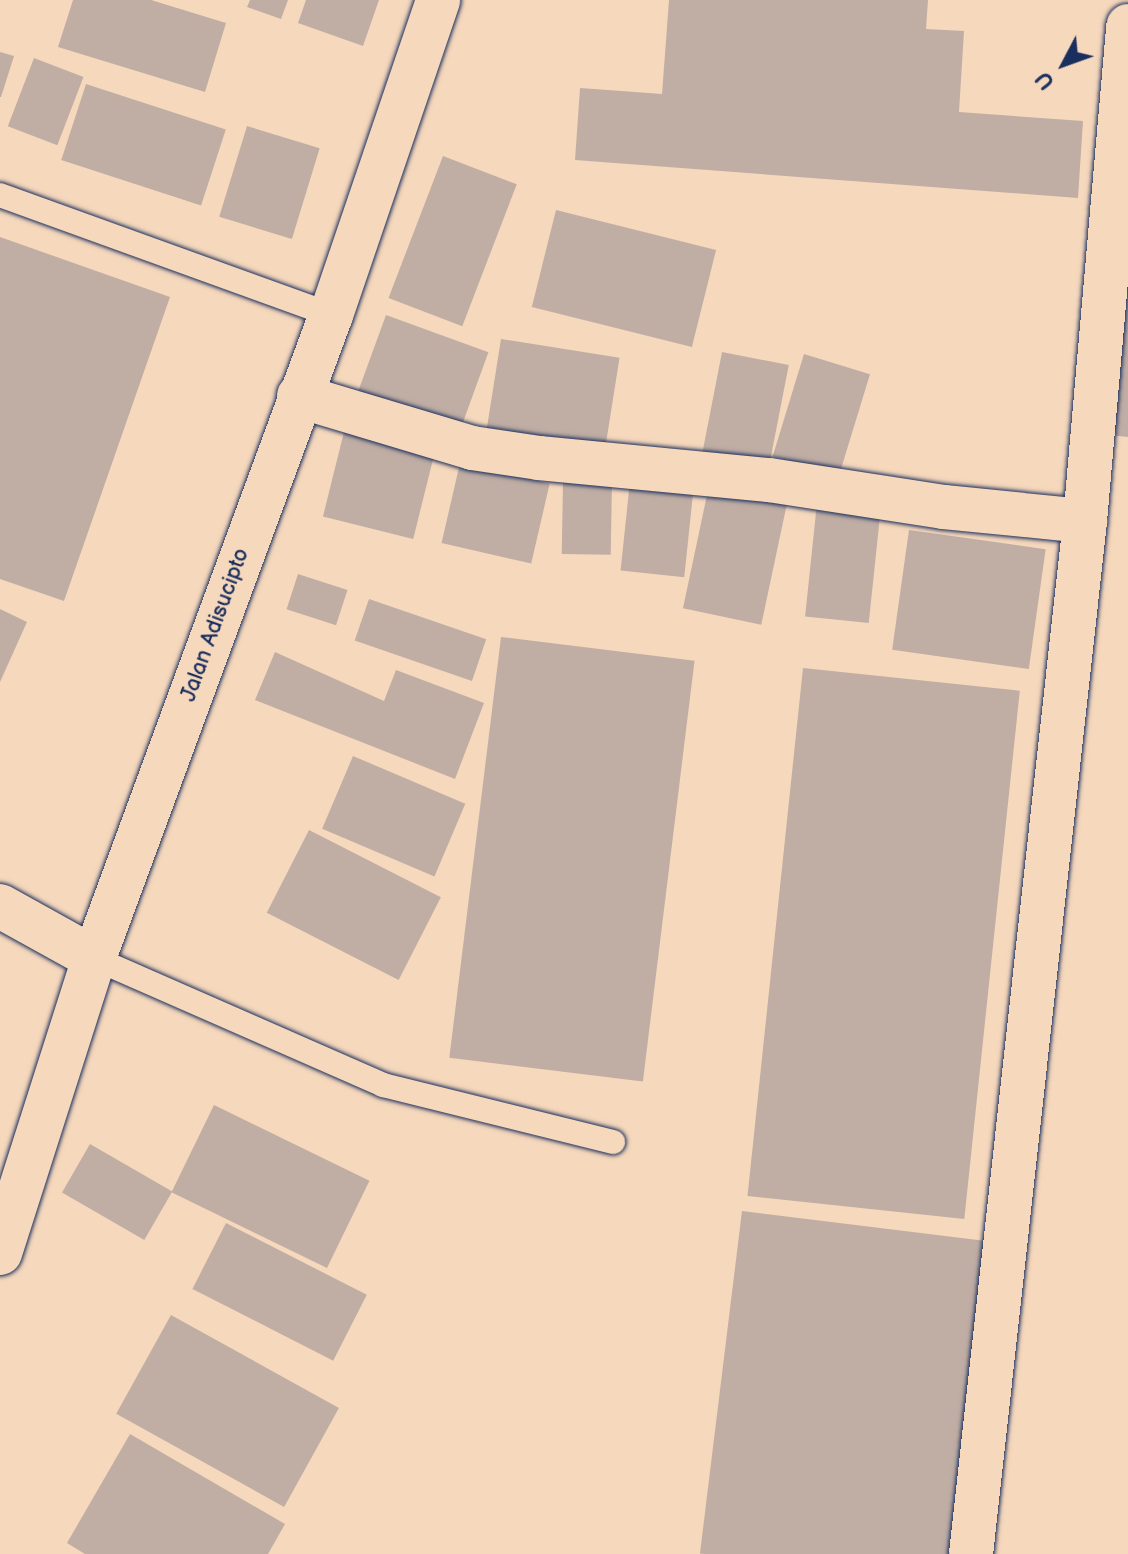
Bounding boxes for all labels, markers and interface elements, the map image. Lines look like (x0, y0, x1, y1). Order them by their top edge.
north arrow (1024, 24, 1104, 104)
text: U (1030, 65, 1061, 95)
street label: Jalan Adisucipto (175, 545, 255, 705)

